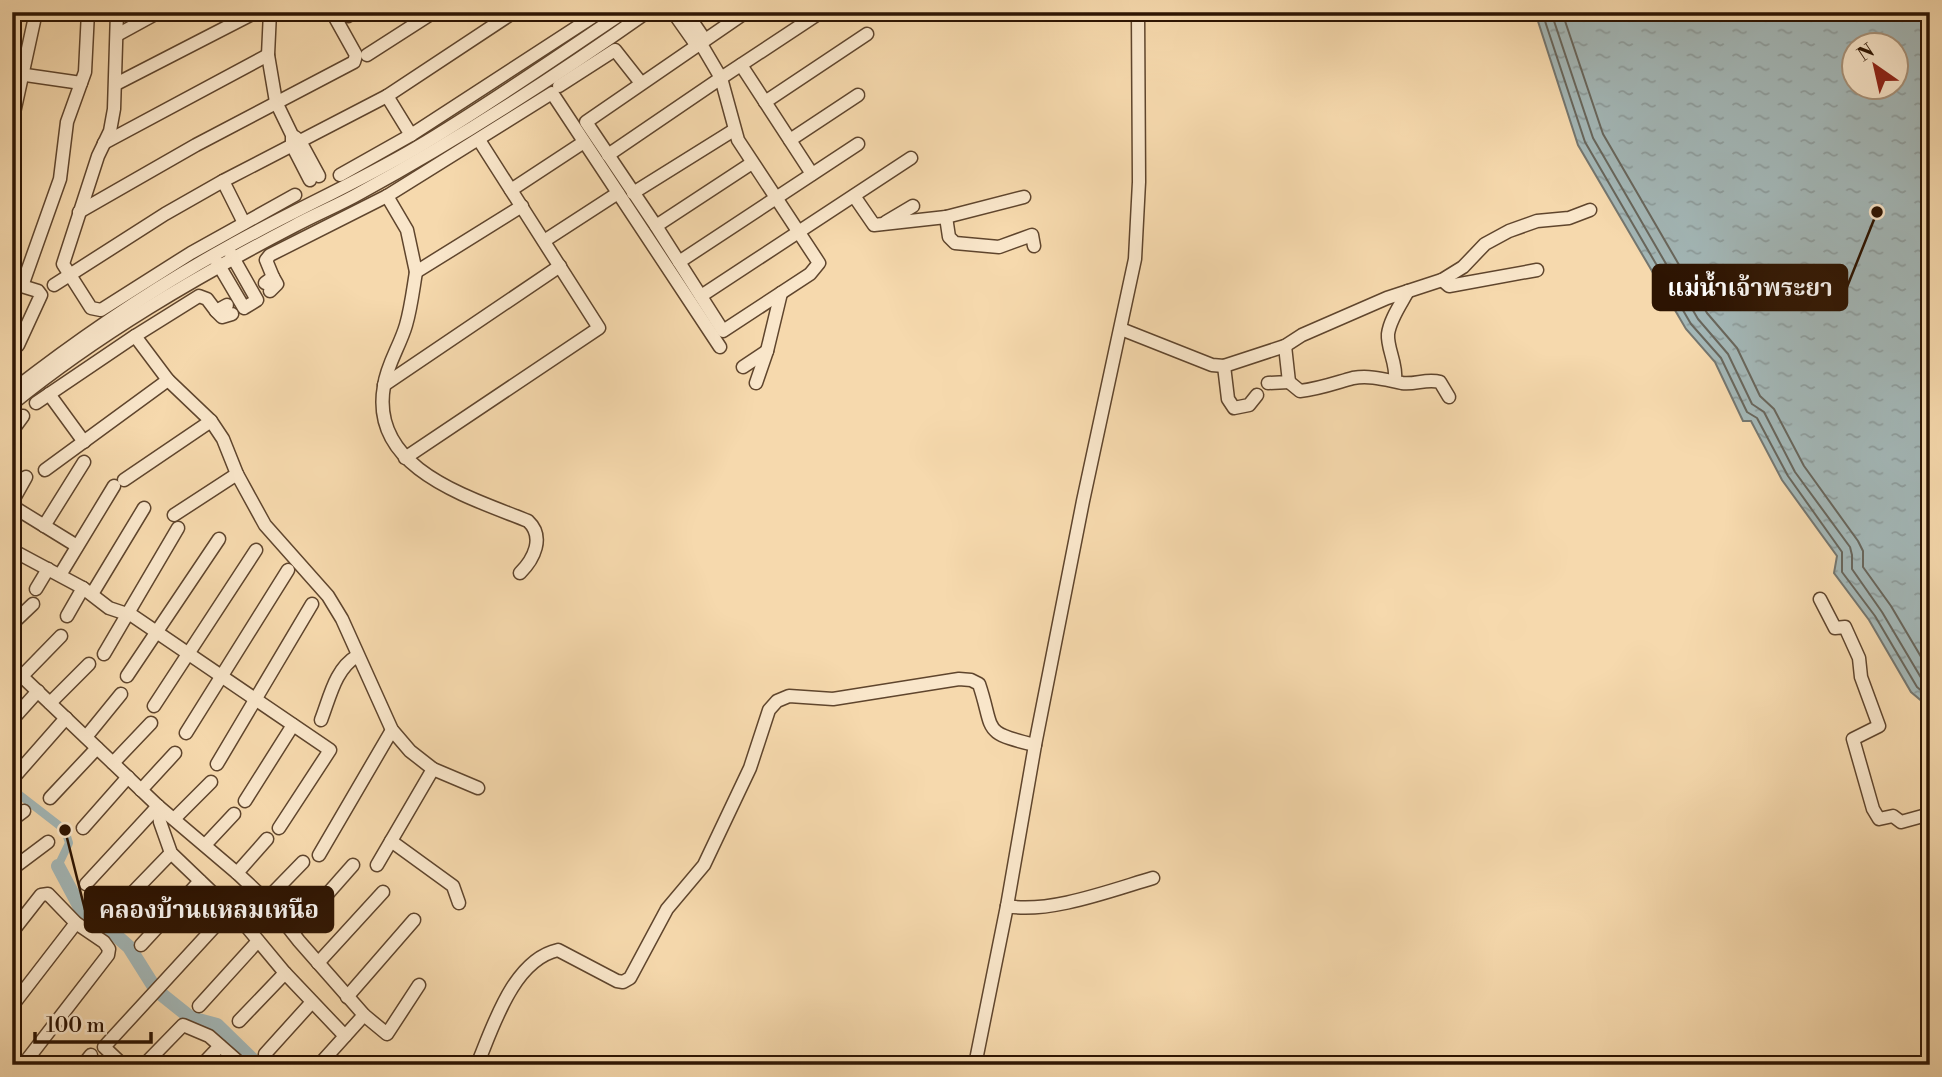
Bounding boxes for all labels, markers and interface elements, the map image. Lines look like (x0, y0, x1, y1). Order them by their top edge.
north arrow (1840, 32, 1910, 102)
text: N (1853, 39, 1879, 67)
callout: แม่น้ำเจ้าพระยา (1653, 265, 1847, 310)
text: แม่น้ำเจ้าพระยา (1667, 270, 1833, 304)
callout: คลองบ้านแหลมเหนือ (85, 887, 333, 932)
text: คลองบ้านแหลมเหนือ (99, 896, 319, 926)
scale bar (35, 1000, 150, 1044)
text: 100 m (46, 1013, 105, 1039)

